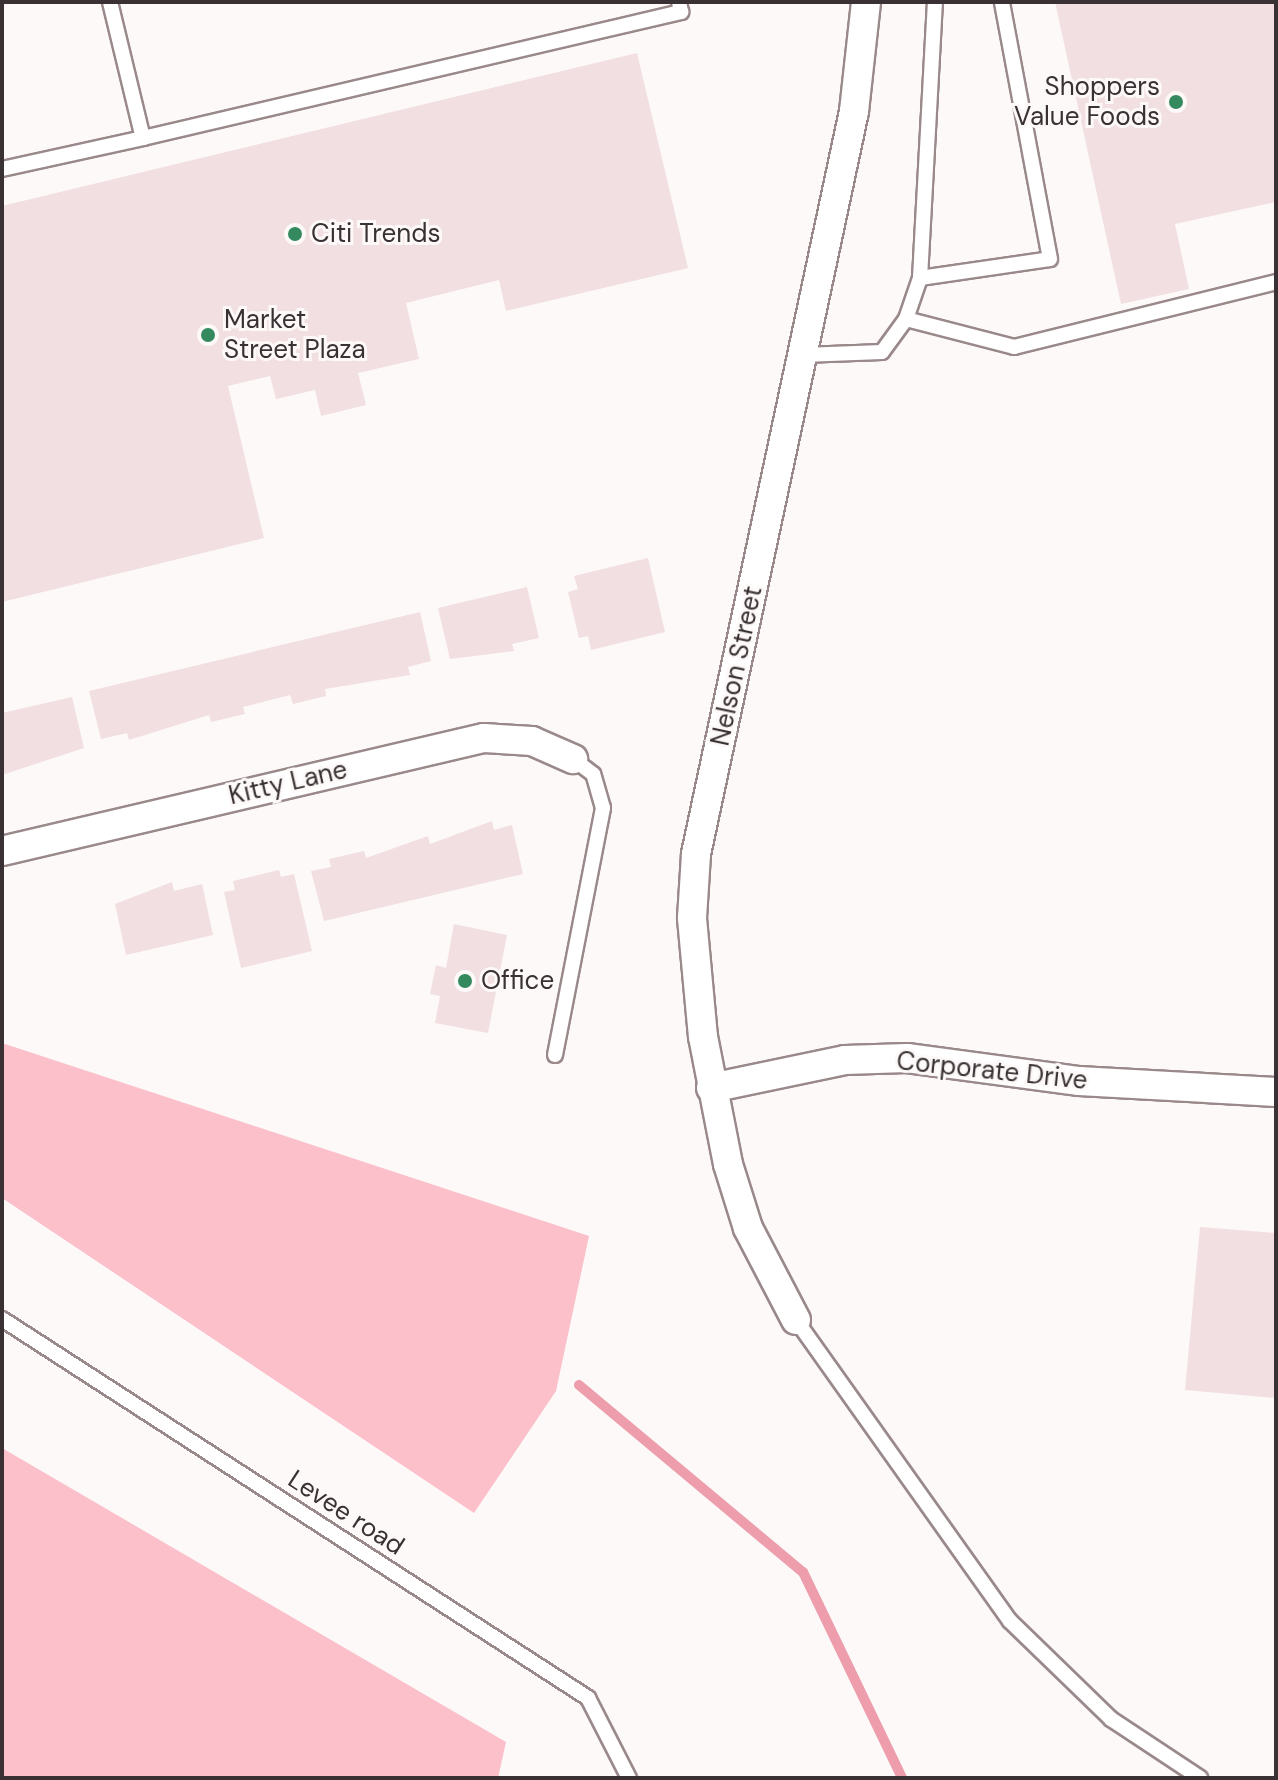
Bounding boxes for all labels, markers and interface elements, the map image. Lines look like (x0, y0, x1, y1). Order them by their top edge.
place label: Shoppers Value Foods (1014, 71, 1160, 132)
marker: Shoppers Value Foods (1167, 93, 1185, 111)
place label: Citi Trends (311, 218, 441, 250)
marker: Citi Trends (286, 225, 304, 243)
place label: Market Street Plaza (224, 304, 366, 366)
marker: Market Street Plaza (199, 326, 217, 344)
street label: Nelson Street (705, 583, 769, 749)
street label: Kitty Lane (226, 754, 350, 812)
place label: Office (481, 965, 554, 997)
marker: Office (456, 972, 474, 990)
street label: Corporate Drive (895, 1045, 1089, 1097)
street label: Levee road (282, 1464, 410, 1562)

